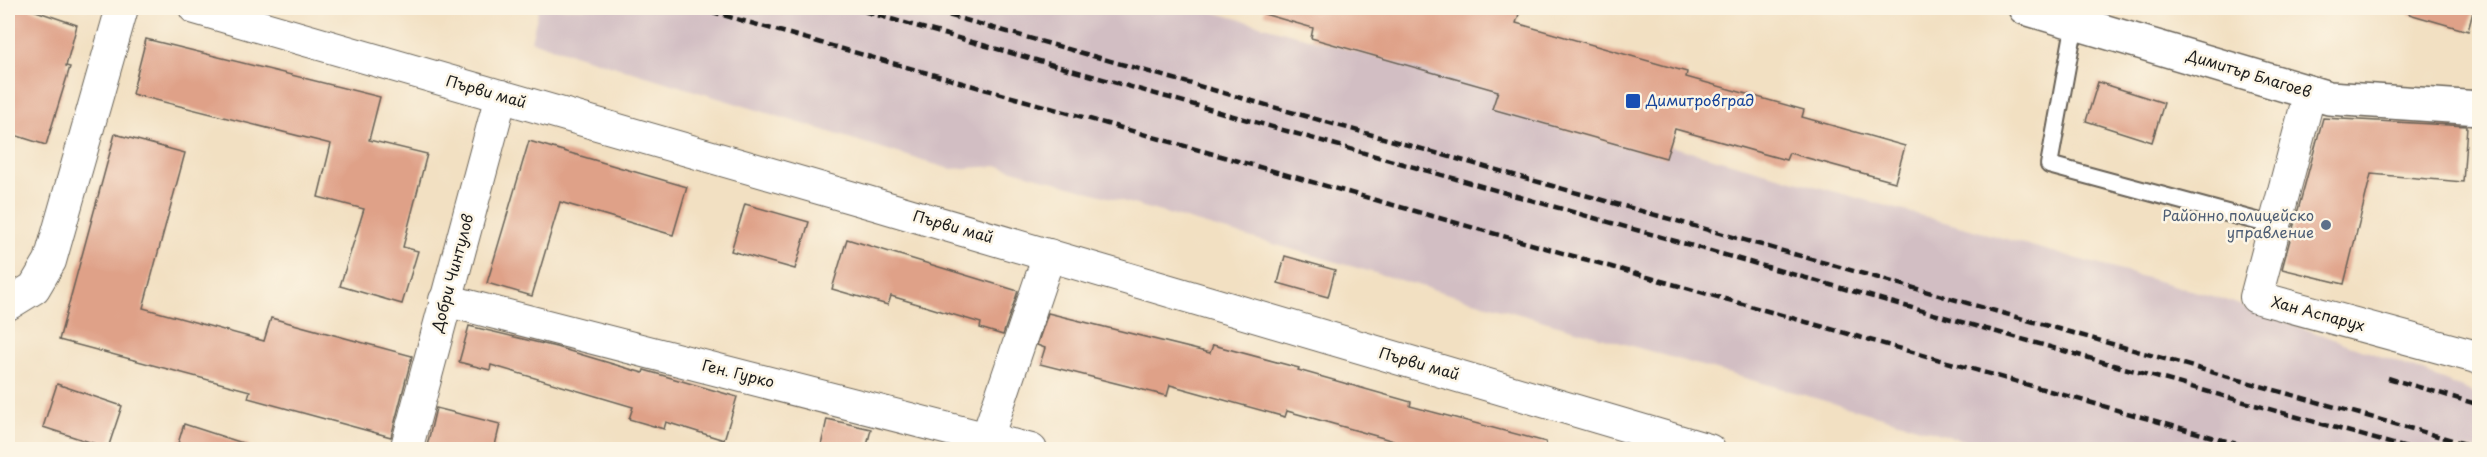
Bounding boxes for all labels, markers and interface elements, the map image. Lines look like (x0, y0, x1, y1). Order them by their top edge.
street label: Димитър Благоев (2183, 42, 2315, 102)
street label: Първи май (444, 68, 529, 113)
place label: Димитровград (1645, 88, 1754, 111)
marker: Димитровград (1624, 92, 1642, 110)
street label: Първи май (911, 203, 996, 248)
place label: Районно полицейско управление (2162, 203, 2314, 243)
street label: Добри Чинтулов (424, 211, 478, 335)
marker: Районно полицейско управление (2319, 218, 2333, 232)
street label: Хан Аспарух (2269, 289, 2368, 336)
street label: Първи май (1377, 340, 1462, 385)
street label: Ген. Гурко (700, 352, 777, 393)

